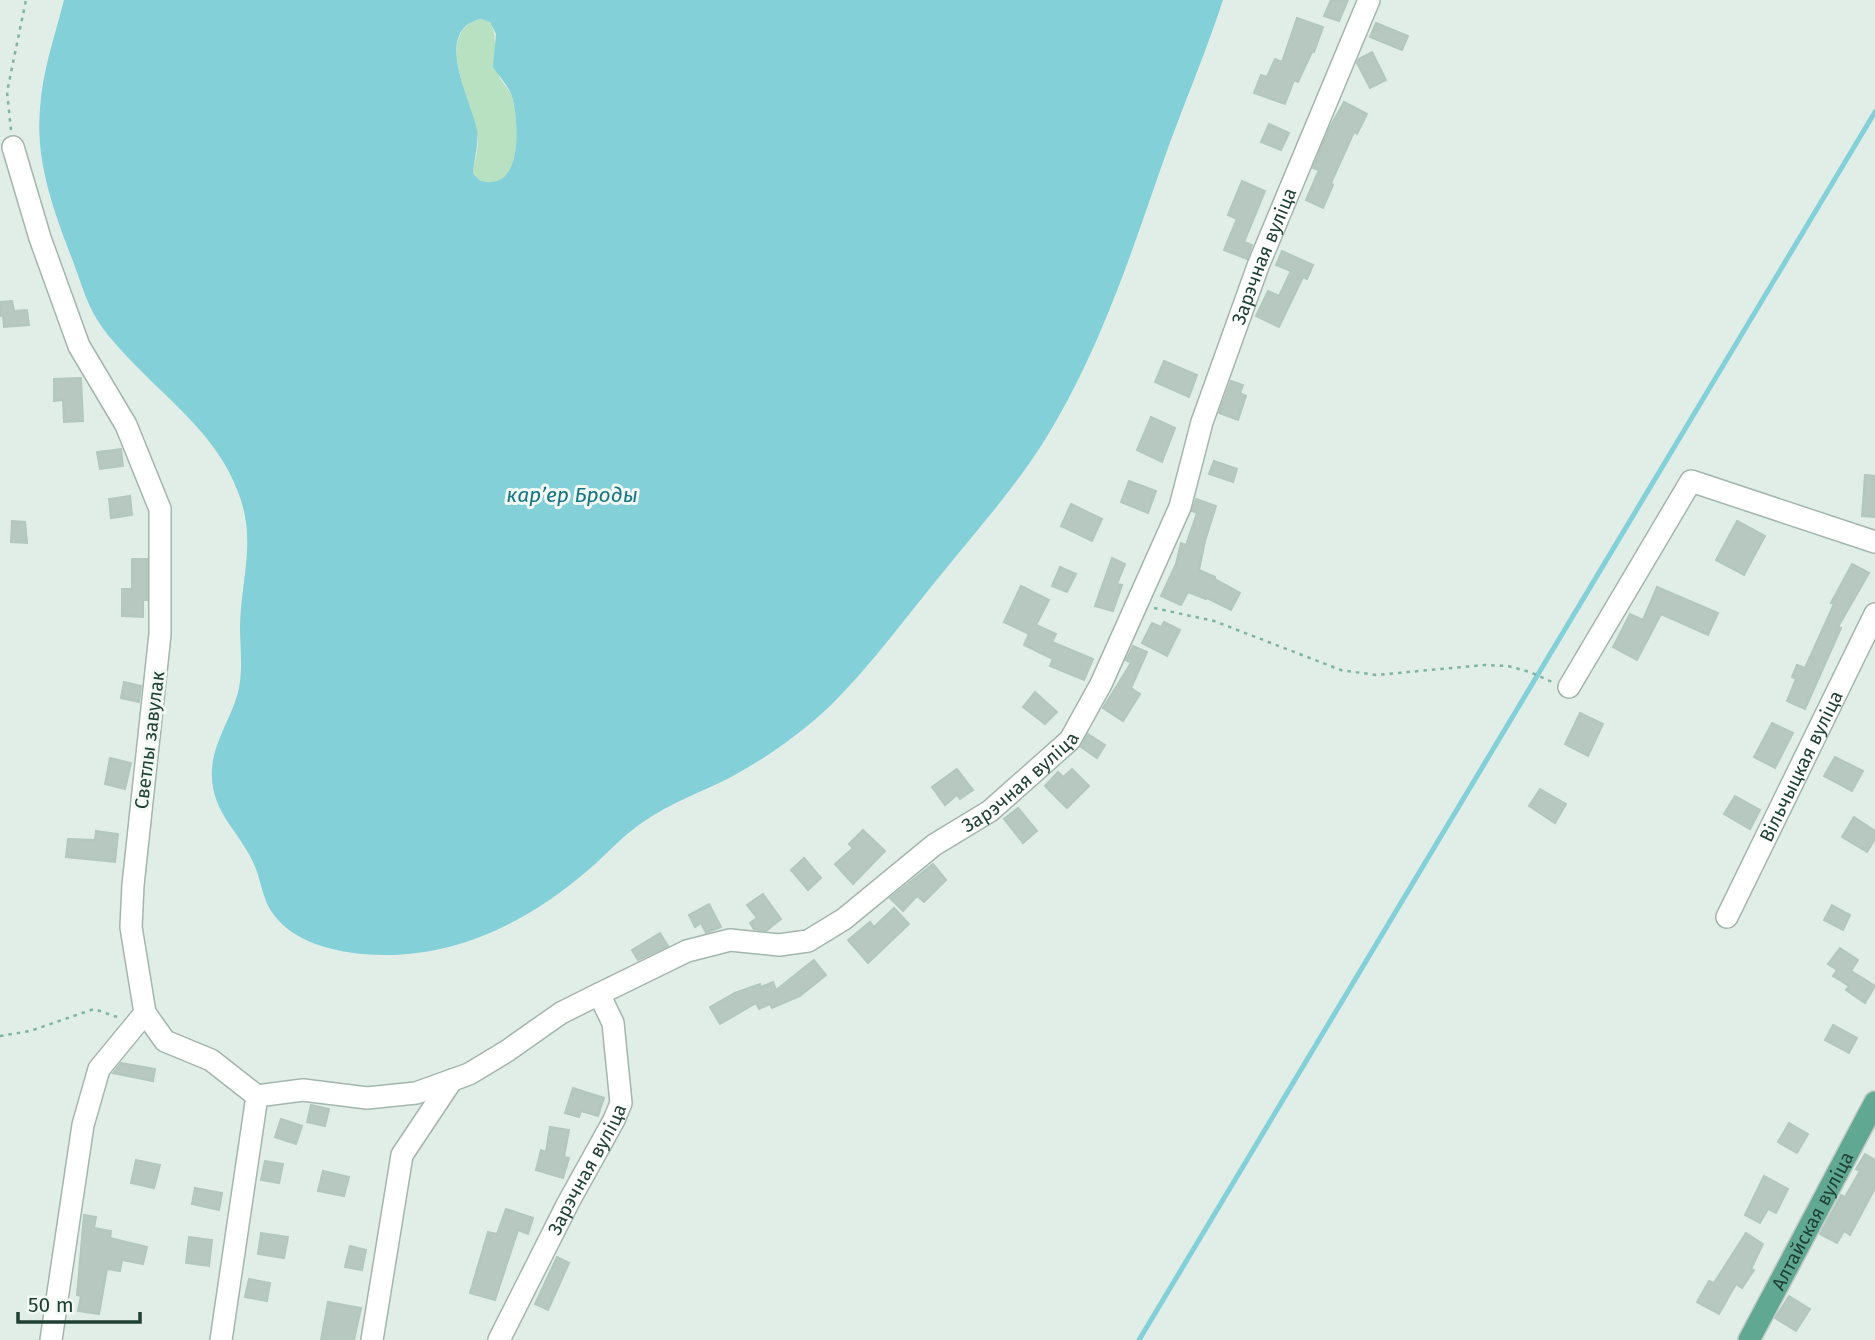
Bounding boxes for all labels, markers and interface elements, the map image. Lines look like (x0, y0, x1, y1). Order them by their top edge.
street label: Зарэчная вуліца (1227, 184, 1301, 328)
water label: карʼер Броды (506, 482, 638, 508)
street label: Светлы завулак (130, 670, 169, 810)
street label: Вільчыцкая вуліца (1754, 687, 1848, 846)
street label: Зарэчная вуліца (958, 728, 1084, 837)
street label: Зарэчная вуліца (543, 1101, 631, 1239)
street label: Алтайская вуліца (1767, 1148, 1859, 1294)
scale bar (18, 1280, 140, 1324)
text: 50 m (28, 1292, 74, 1318)

